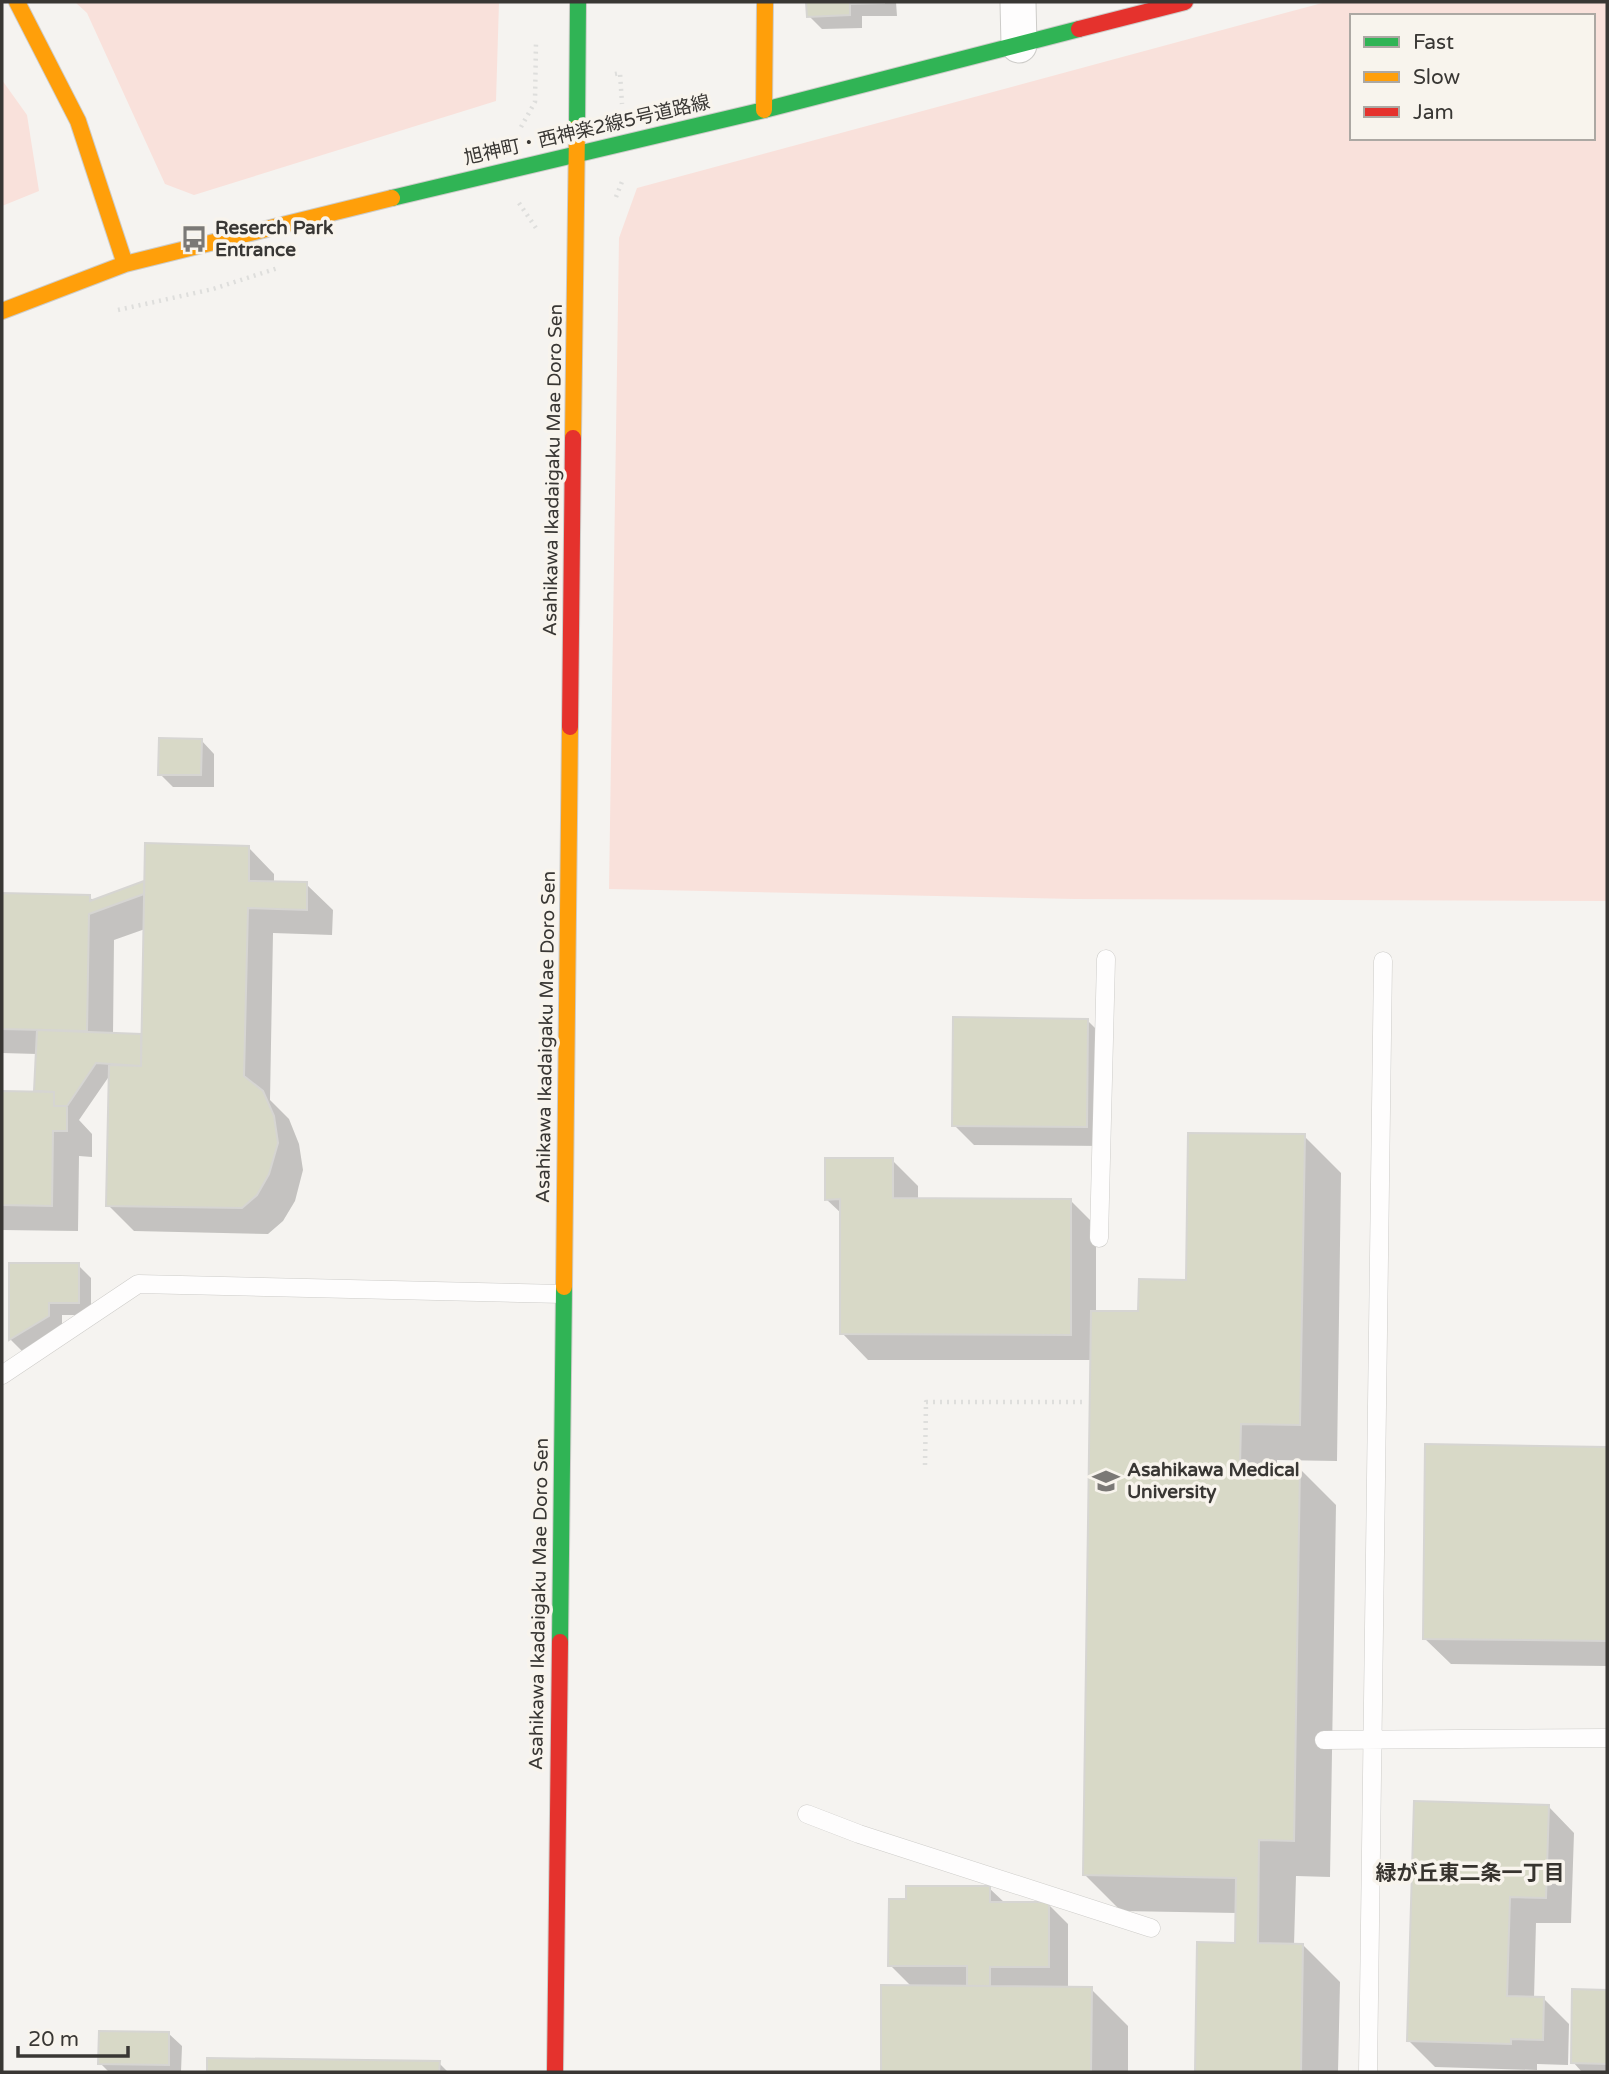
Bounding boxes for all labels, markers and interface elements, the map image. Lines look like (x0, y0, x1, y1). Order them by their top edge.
legend (1350, 14, 1595, 140)
text: Fast (1413, 30, 1454, 55)
text: Slow (1413, 65, 1461, 90)
street label: 旭神町・西神楽2線5号道路線 (462, 91, 712, 169)
text: Jam (1413, 100, 1454, 125)
place label: Reserch Park Entrance (215, 217, 334, 261)
bus stop icon: Reserch Park Entrance (179, 224, 209, 254)
street label: Asahikawa Ikadaigaku Mae Doro Sen (539, 304, 567, 636)
street label: Asahikawa Ikadaigaku Mae Doro Sen (532, 871, 560, 1203)
street label: Asahikawa Ikadaigaku Mae Doro Sen (525, 1438, 553, 1770)
place label: Asahikawa Medical University (1127, 1459, 1300, 1504)
school or university icon: Asahikawa Medical University (1091, 1466, 1121, 1496)
district label: 緑が丘東二条一丁目 (1376, 1861, 1565, 1886)
scale bar (18, 2014, 128, 2058)
text: 20 m (28, 2027, 79, 2052)

